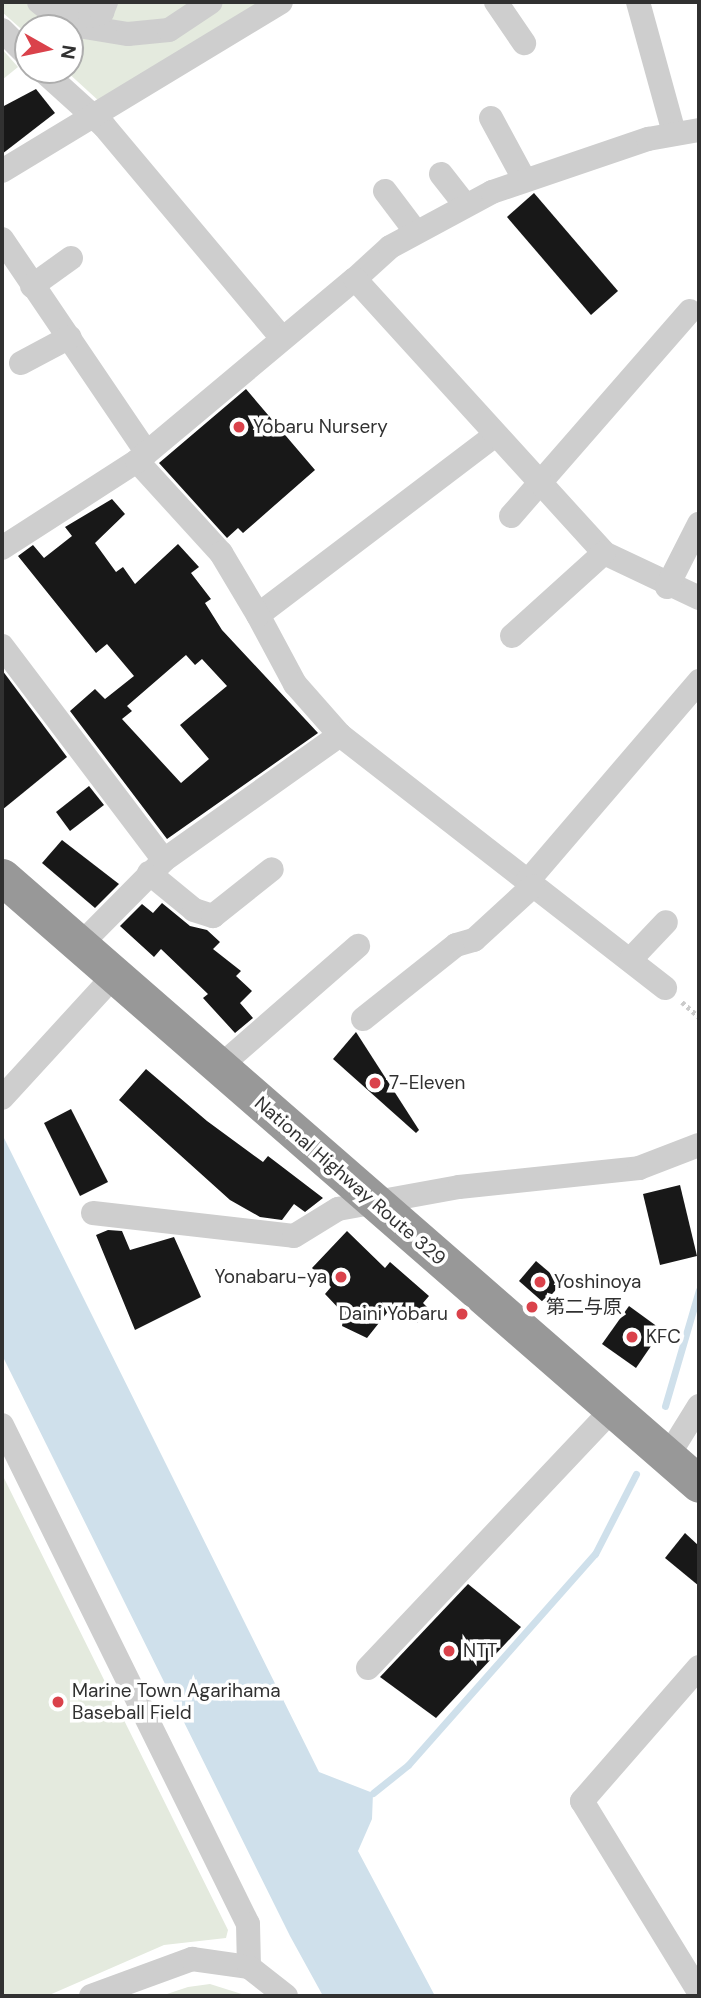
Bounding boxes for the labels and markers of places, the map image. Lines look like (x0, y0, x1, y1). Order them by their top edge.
place label: Yobaru Nursery (253, 416, 388, 438)
marker: Yobaru Nursery (231, 419, 247, 435)
place label: 7-Eleven (389, 1072, 465, 1094)
marker: 7-Eleven (367, 1075, 383, 1091)
place label: Yonabaru-ya (214, 1266, 327, 1288)
marker: Yonabaru-ya (333, 1269, 349, 1285)
place label: Yoshinoya (554, 1271, 641, 1293)
marker: Yoshinoya (532, 1274, 548, 1290)
place label: 第二与原 (546, 1296, 622, 1318)
marker: 第二与原 (524, 1299, 540, 1315)
place label: Daini Yobaru (339, 1303, 448, 1325)
marker: Daini Yobaru (454, 1306, 470, 1322)
place label: KFC (646, 1326, 681, 1348)
marker: KFC (624, 1329, 640, 1345)
place label: NTT (463, 1640, 497, 1662)
marker: NTT (441, 1643, 457, 1659)
place label: Marine Town Agarihama Baseball Field (72, 1680, 281, 1724)
marker: Marine Town Agarihama Baseball Field (50, 1694, 66, 1710)

